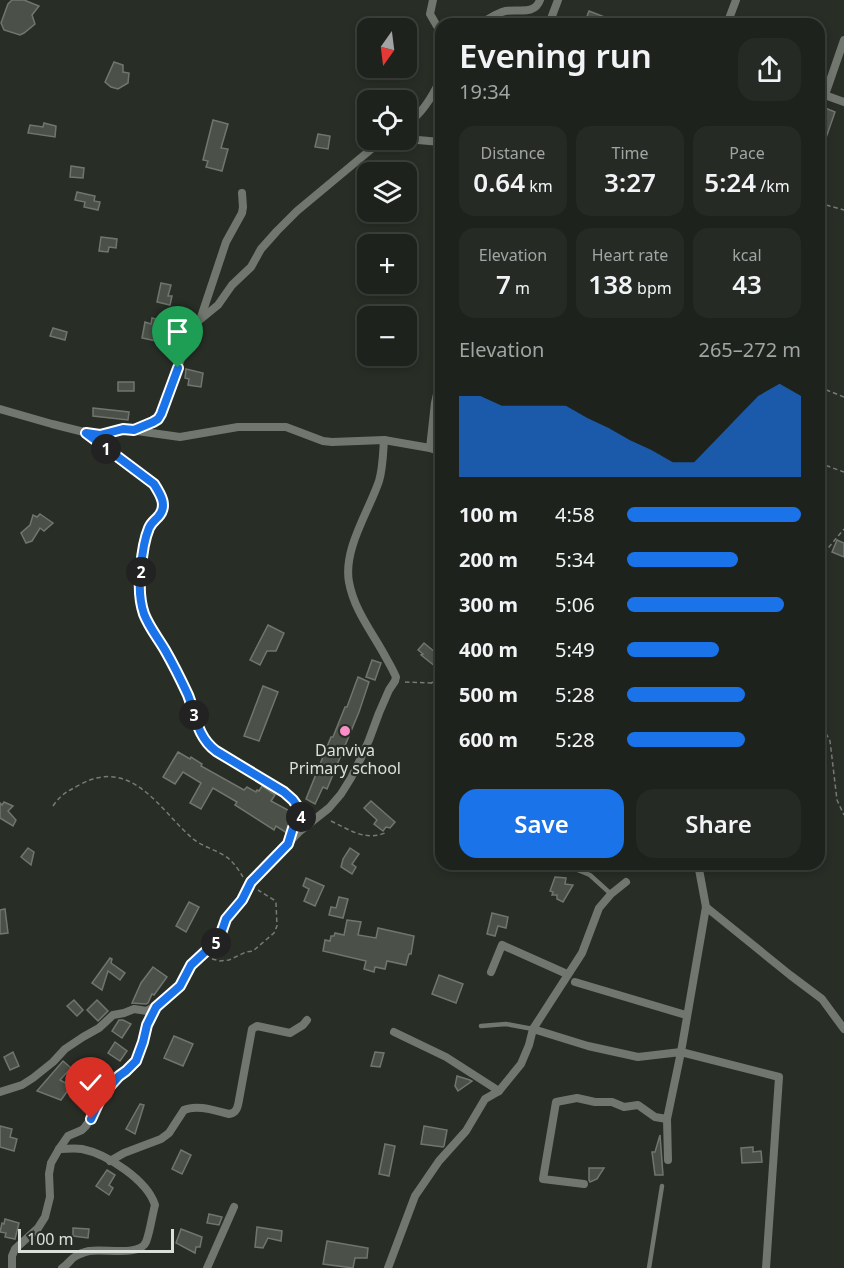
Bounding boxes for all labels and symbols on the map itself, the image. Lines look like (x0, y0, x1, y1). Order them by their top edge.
north arrow (357, 18, 417, 78)
pin (152, 306, 203, 368)
pin: 1 (91, 434, 121, 464)
pin: 2 (126, 557, 156, 587)
pin: 3 (179, 700, 209, 730)
marker: Danviva Primary school (338, 724, 352, 738)
place label: Danviva Primary school (289, 739, 401, 779)
pin: 4 (286, 802, 316, 832)
pin: 5 (201, 928, 231, 958)
pin (65, 1057, 116, 1119)
scale bar (18, 1226, 174, 1254)

